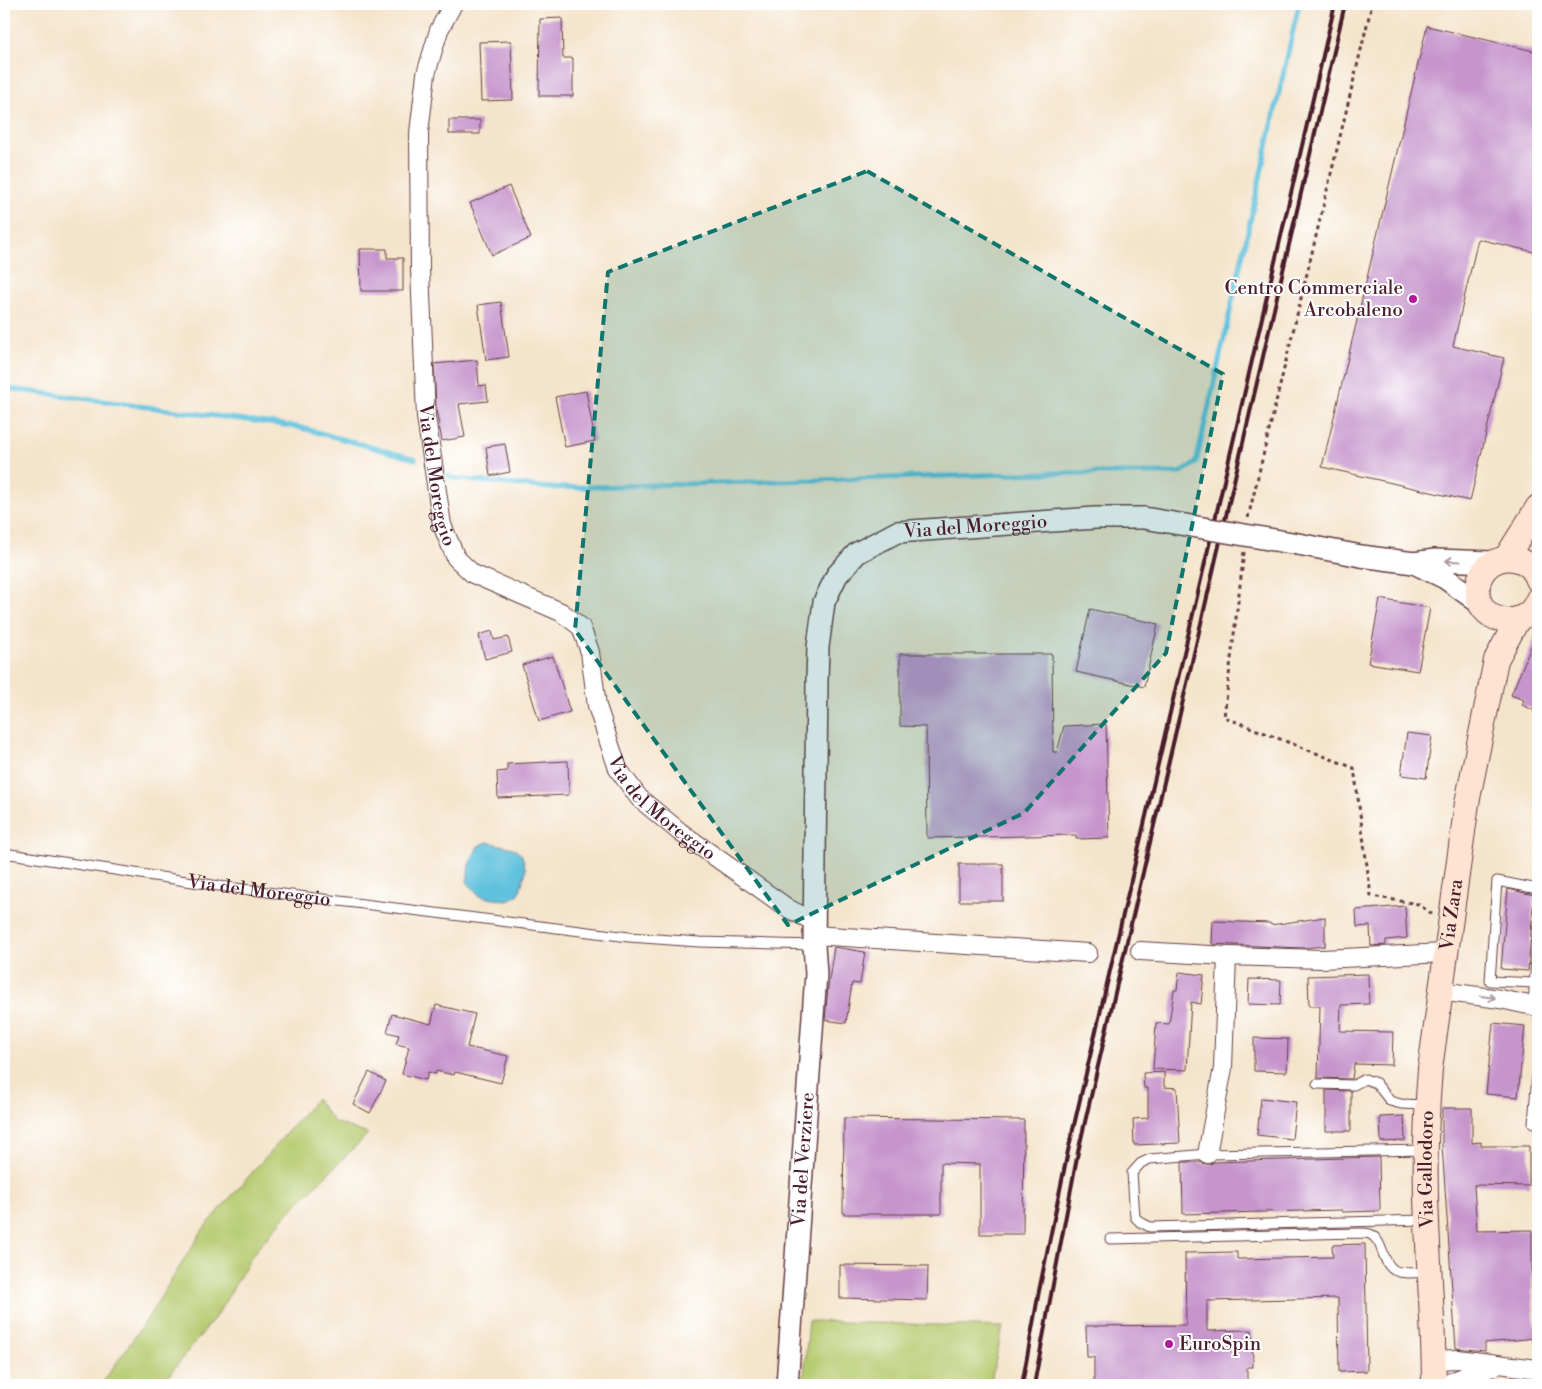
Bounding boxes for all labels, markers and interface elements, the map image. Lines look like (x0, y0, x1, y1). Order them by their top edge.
place label: Centro Commerciale Arcobaleno (1224, 276, 1403, 322)
marker: Centro Commerciale Arcobaleno (1407, 293, 1419, 305)
street label: Via del Moreggio (413, 403, 462, 550)
street label: Via del Moreggio (902, 509, 1048, 544)
one-way arrow (1445, 556, 1461, 565)
street label: Via del Moreggio (602, 751, 721, 866)
street label: Via del Moreggio (185, 869, 332, 912)
street label: Via Zara (1434, 877, 1468, 953)
one-way arrow (1480, 992, 1496, 1002)
street label: Via del Verziere (786, 1091, 820, 1229)
street label: Via Gallodoro (1414, 1110, 1439, 1230)
place label: EuroSpin (1179, 1332, 1261, 1356)
marker: EuroSpin (1163, 1338, 1175, 1350)

